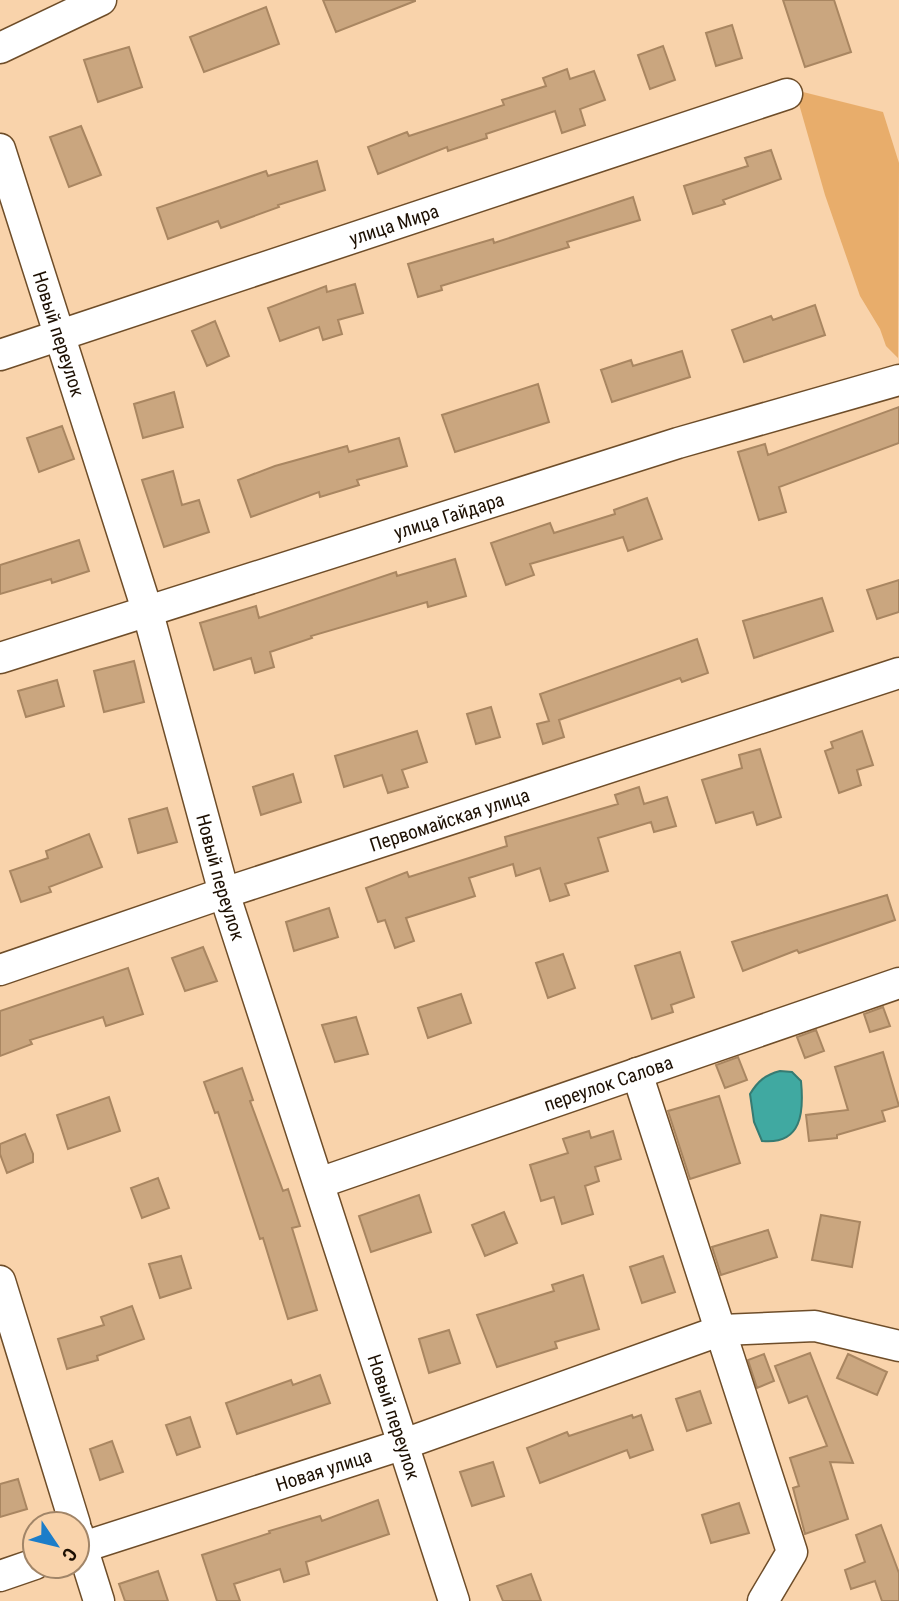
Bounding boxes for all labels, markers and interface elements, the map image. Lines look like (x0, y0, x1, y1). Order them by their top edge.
street label: улица Мира (346, 199, 442, 250)
street label: Новый переулок (28, 268, 89, 400)
street label: улица Гайдара (391, 488, 507, 544)
street label: Первомайская улица (367, 783, 533, 857)
street label: Новый переулок (191, 811, 250, 943)
street label: переулок Салова (541, 1051, 676, 1117)
street label: Новый переулок (363, 1351, 425, 1483)
street label: Новая улица (273, 1444, 375, 1496)
north arrow (21, 1510, 91, 1580)
text: С (57, 1543, 82, 1566)

